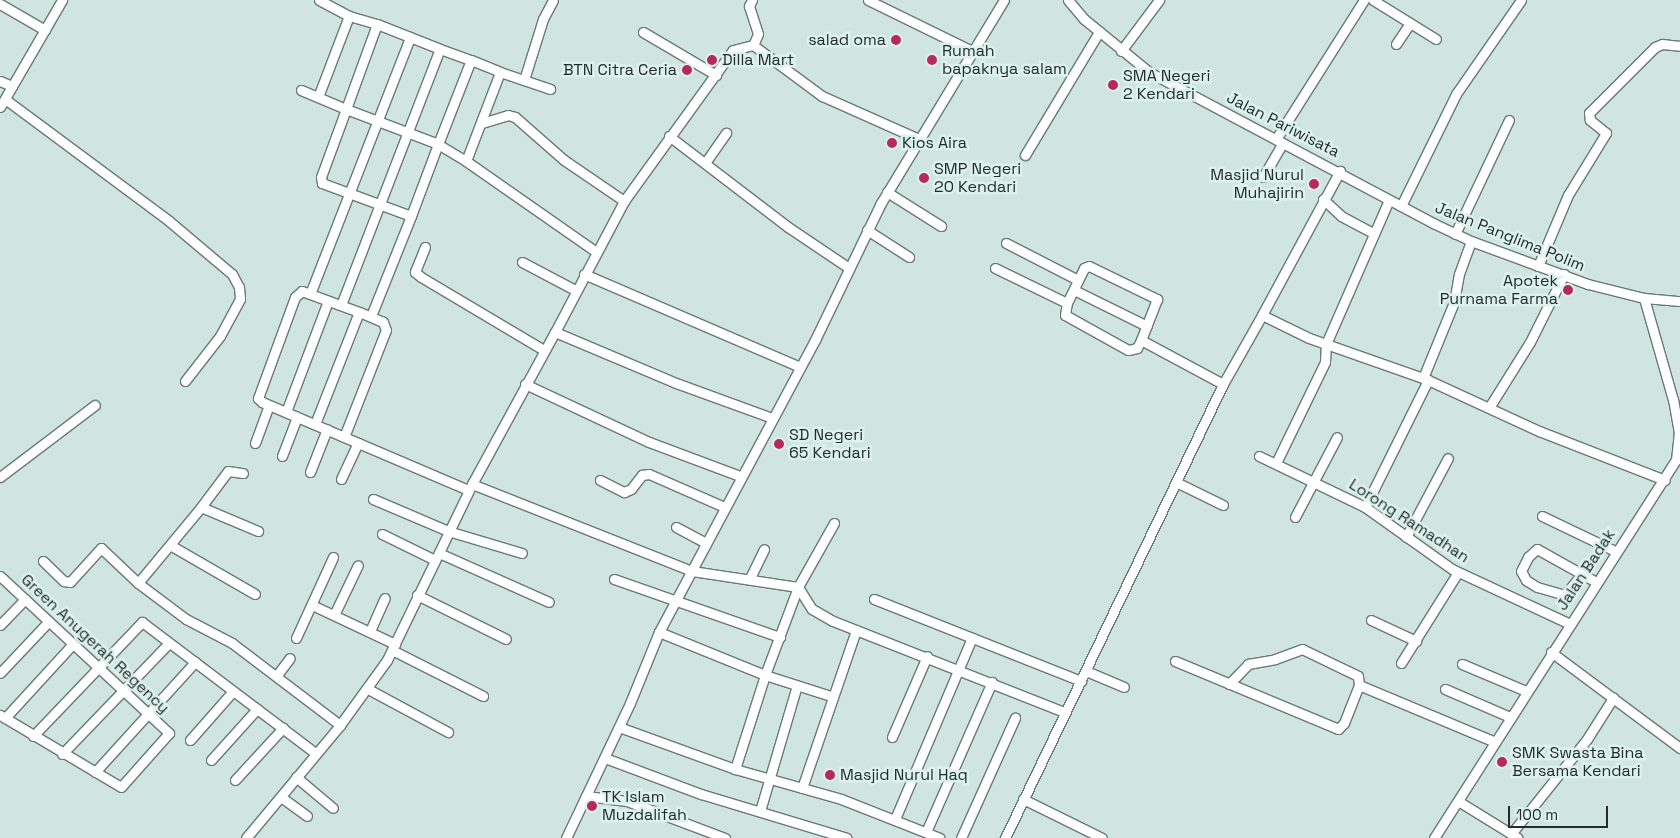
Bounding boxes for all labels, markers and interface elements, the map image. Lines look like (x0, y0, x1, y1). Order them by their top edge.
place label: salad oma (808, 30, 886, 50)
marker: salad oma (890, 34, 902, 46)
place label: Rumah bapaknya salam (942, 41, 1067, 79)
place label: Dilla Mart (722, 50, 794, 70)
marker: Dilla Mart (706, 54, 718, 66)
marker: Rumah bapaknya salam (926, 54, 938, 66)
place label: BTN Citra Ceria (563, 60, 677, 80)
marker: BTN Citra Ceria (681, 64, 693, 76)
place label: SMA Negeri 2 Kendari (1123, 66, 1211, 104)
marker: SMA Negeri 2 Kendari (1107, 79, 1119, 91)
street label: Jalan Pariwisata (1223, 88, 1343, 162)
place label: Kios Aira (902, 133, 967, 153)
marker: Kios Aira (886, 137, 898, 149)
place label: SMP Negeri 20 Kendari (934, 159, 1021, 197)
place label: Masjid Nurul Muhajirin (1210, 165, 1304, 203)
marker: SMP Negeri 20 Kendari (918, 172, 930, 184)
marker: Masjid Nurul Muhajirin (1308, 178, 1320, 190)
street label: Jalan Panglima Polim (1432, 198, 1588, 276)
place label: Apotek Purnama Farma (1440, 271, 1558, 309)
marker: Apotek Purnama Farma (1562, 284, 1574, 296)
place label: SD Negeri 65 Kendari (789, 425, 871, 463)
marker: SD Negeri 65 Kendari (773, 438, 785, 450)
street label: Lorong Ramadhan (1345, 475, 1473, 567)
street label: Jalan Badak (1553, 526, 1619, 614)
street label: Green Anugerah Regency (17, 570, 173, 718)
place label: SMK Swasta Bina Bersama Kendari (1512, 743, 1644, 781)
marker: SMK Swasta Bina Bersama Kendari (1496, 756, 1508, 768)
place label: Masjid Nurul Haq (840, 765, 968, 785)
marker: Masjid Nurul Haq (824, 769, 836, 781)
place label: TK Islam Muzdalifah (602, 787, 687, 825)
scale bar (1510, 796, 1610, 828)
marker: TK Islam Muzdalifah (586, 800, 598, 812)
text: 100 m (1516, 805, 1558, 824)

